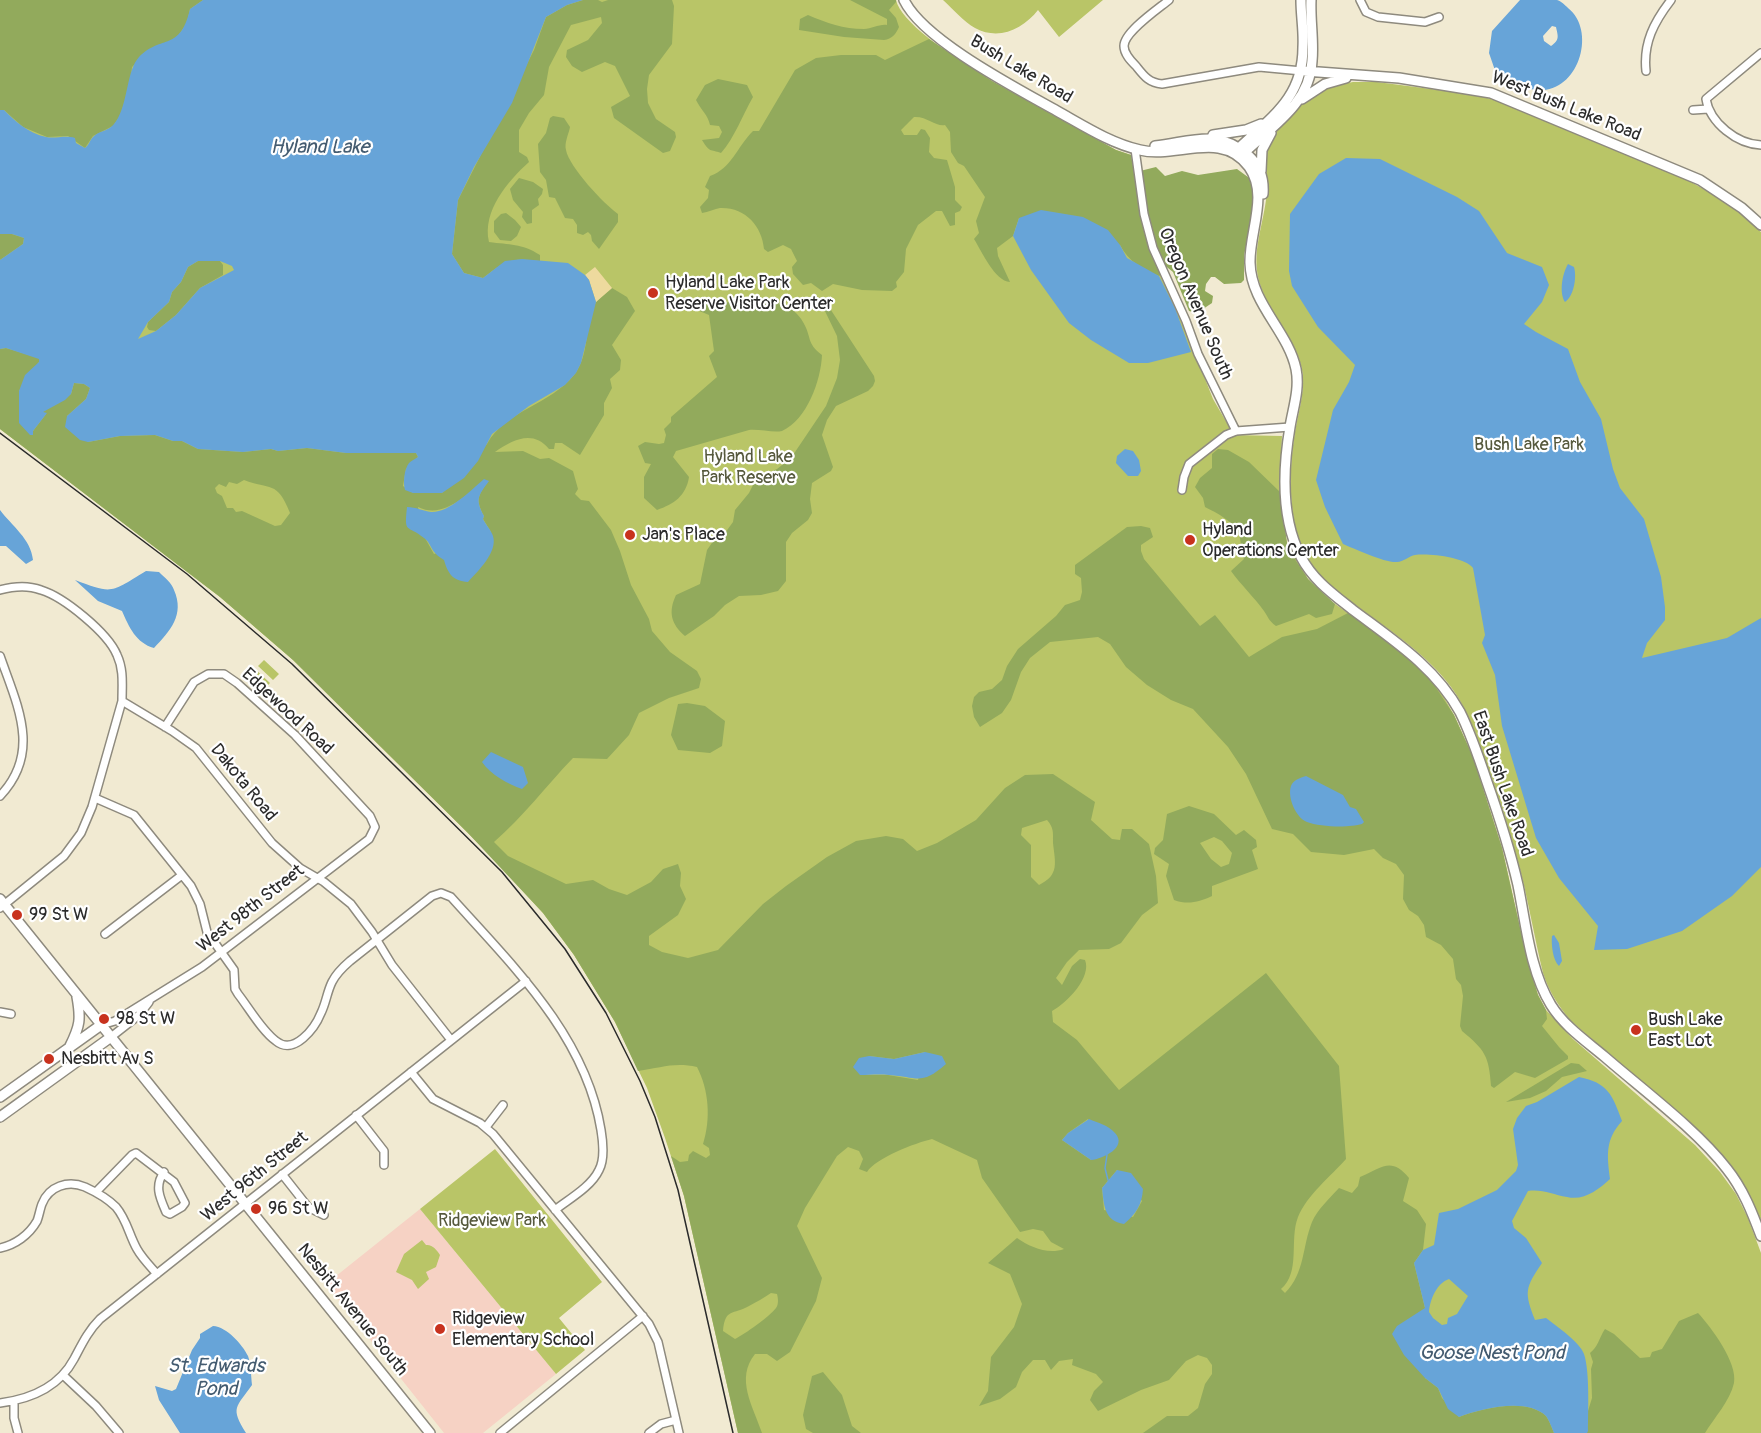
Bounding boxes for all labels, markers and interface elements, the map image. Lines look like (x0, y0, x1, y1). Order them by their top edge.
street label: Bush Lake Road (966, 31, 1076, 109)
street label: West Bush Lake Road (1488, 67, 1644, 147)
water label: Hyland Lake (271, 136, 369, 160)
street label: Oregon Avenue South (1153, 225, 1237, 383)
place label: Hyland Lake Park Reserve Visitor Center (665, 272, 833, 314)
marker: Hyland Lake Park Reserve Visitor Center (646, 286, 660, 300)
park label: Bush Lake Park (1474, 434, 1584, 456)
park label: Hyland Lake Park Reserve (700, 446, 796, 488)
place label: Hyland Operations Center (1202, 519, 1339, 562)
place label: Jan's Place (642, 524, 725, 546)
marker: Jan's Place (623, 528, 637, 542)
marker: Hyland Operations Center (1183, 533, 1197, 547)
street label: Edgewood Road (237, 664, 337, 760)
street label: East Bush Lake Road (1467, 708, 1537, 860)
street label: Dakota Road (205, 740, 281, 826)
street label: West 98th Street (193, 860, 309, 958)
place label: 99 St W (29, 904, 88, 926)
marker: 99 St W (10, 908, 24, 922)
place label: 98 St W (116, 1008, 175, 1030)
place label: Bush Lake East Lot (1648, 1009, 1723, 1052)
marker: 98 St W (97, 1012, 111, 1026)
marker: Bush Lake East Lot (1629, 1023, 1643, 1037)
place label: Nesbitt Av S (61, 1048, 154, 1070)
marker: Nesbitt Av S (42, 1052, 56, 1066)
street label: West 96th Street (197, 1127, 313, 1227)
place label: 96 St W (268, 1198, 329, 1220)
marker: 96 St W (249, 1202, 263, 1216)
park label: Ridgeview Park (438, 1210, 546, 1232)
street label: Nesbitt Avenue South (292, 1240, 412, 1380)
place label: Ridgeview Elementary School (452, 1308, 594, 1350)
marker: Ridgeview Elementary School (433, 1322, 447, 1336)
water label: Goose Nest Pond (1419, 1342, 1565, 1366)
water label: St. Edwards Pond (168, 1355, 264, 1402)

